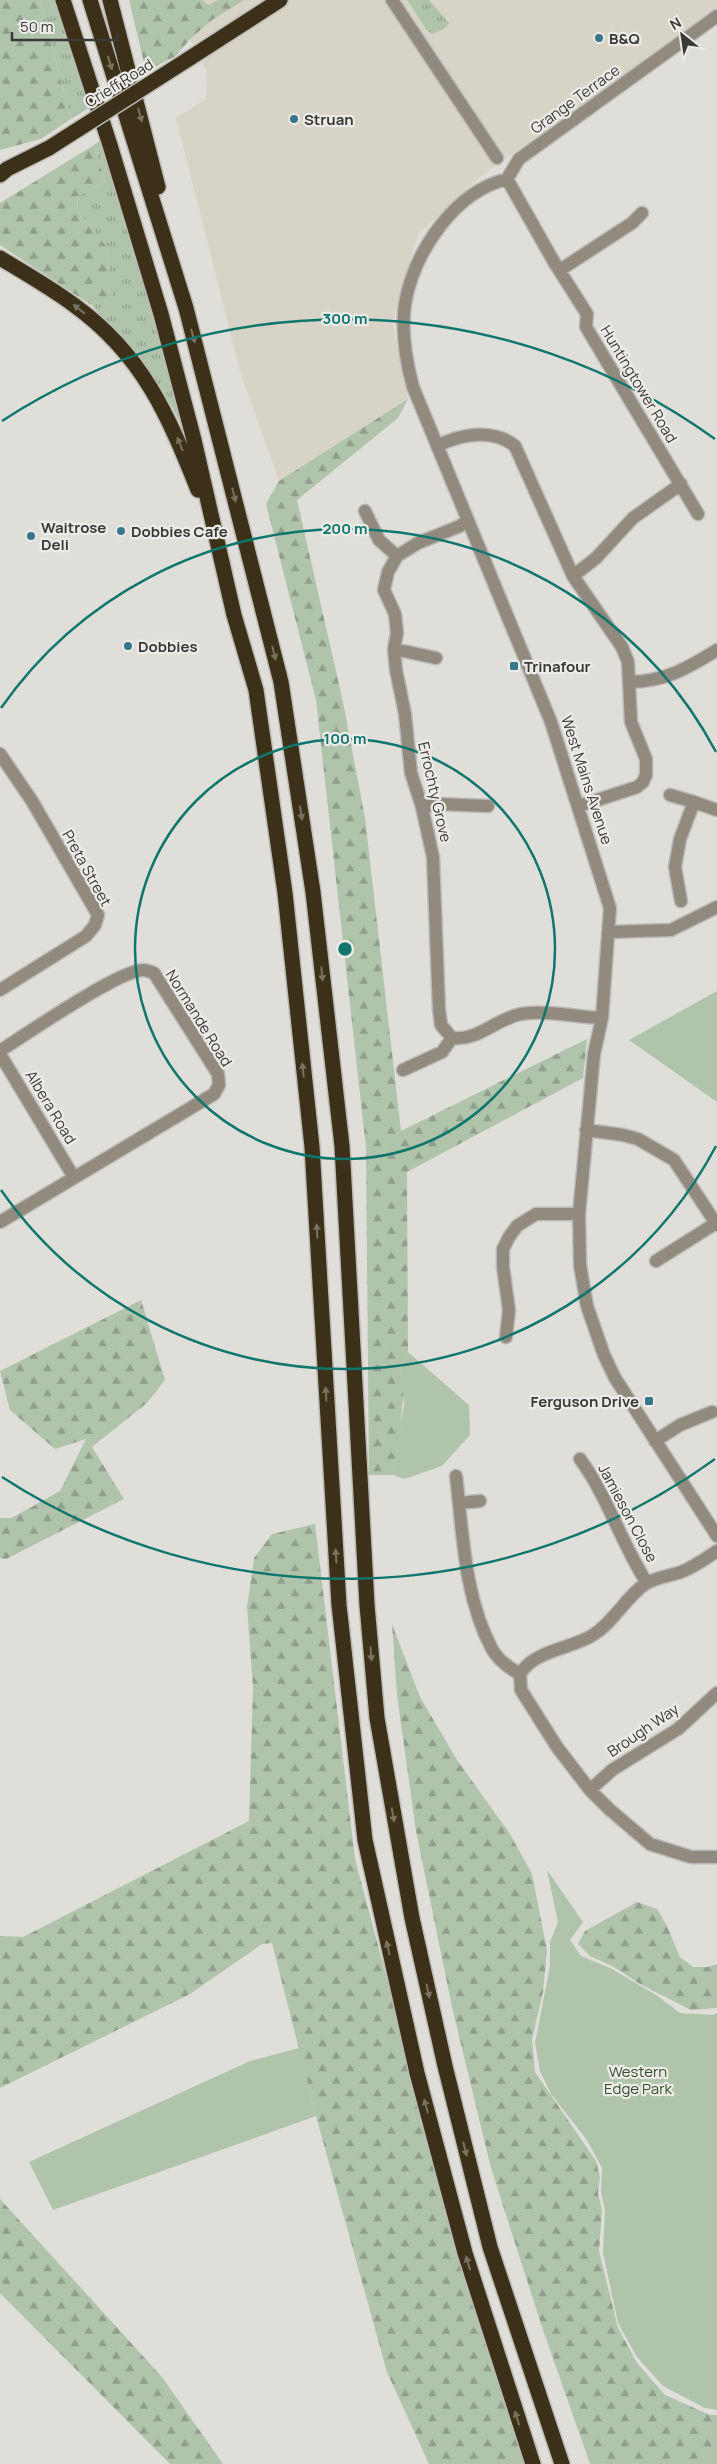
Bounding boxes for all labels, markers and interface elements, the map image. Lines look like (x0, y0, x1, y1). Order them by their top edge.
scale bar (12, 10, 118, 42)
north arrow (657, 10, 707, 60)
text: N (666, 13, 684, 34)
text: 50 m (20, 16, 54, 37)
place label: B&Q (609, 28, 640, 49)
marker: B&Q (593, 32, 605, 44)
street label: Crieff Road (81, 54, 157, 112)
one-way arrow (106, 56, 114, 71)
street label: Grange Terrace (526, 59, 624, 139)
one-way arrow (137, 107, 145, 122)
place label: Struan (304, 109, 354, 130)
marker: Struan (288, 113, 300, 125)
one-way arrow (72, 303, 85, 314)
text: 300 m (323, 308, 367, 329)
street label: Huntingtower Road (596, 321, 682, 447)
one-way arrow (189, 328, 197, 343)
one-way arrow (175, 437, 183, 451)
one-way arrow (231, 488, 239, 503)
place label: Waitrose Deli (41, 517, 106, 555)
text: 200 m (322, 518, 368, 539)
place label: Dobbies Cafe (131, 521, 228, 542)
marker: Dobbies Cafe (115, 525, 127, 537)
marker: Waitrose Deli (25, 530, 37, 542)
place label: Dobbies (138, 636, 198, 657)
marker: Dobbies (122, 640, 134, 652)
one-way arrow (270, 645, 278, 660)
place label: Trinafour (524, 656, 591, 677)
marker: Trinafour (508, 660, 520, 672)
street label: West Mains Avenue (556, 713, 618, 847)
text: 100 m (324, 728, 366, 749)
street label: Errochty Grove (413, 740, 457, 845)
one-way arrow (298, 805, 306, 821)
street label: Preta Street (57, 826, 117, 910)
centre of rings (336, 940, 354, 958)
street label: Normande Road (161, 966, 237, 1070)
one-way arrow (318, 966, 326, 982)
one-way arrow (299, 1061, 307, 1077)
street label: Albera Road (21, 1066, 81, 1148)
one-way arrow (312, 1223, 320, 1239)
one-way arrow (322, 1385, 330, 1401)
place label: Ferguson Drive (531, 1391, 639, 1412)
marker: Ferguson Drive (643, 1395, 655, 1407)
street label: Jamieson Close (593, 1460, 663, 1566)
one-way arrow (331, 1548, 339, 1564)
one-way arrow (368, 1646, 376, 1662)
street label: Brough Way (603, 1698, 683, 1762)
one-way arrow (390, 1807, 398, 1823)
one-way arrow (384, 1941, 392, 1956)
one-way arrow (424, 1984, 432, 1999)
park label: Western Edge Park (604, 2061, 673, 2099)
one-way arrow (422, 2099, 430, 2114)
one-way arrow (462, 2142, 470, 2157)
one-way arrow (464, 2255, 472, 2270)
one-way arrow (512, 2410, 520, 2425)

